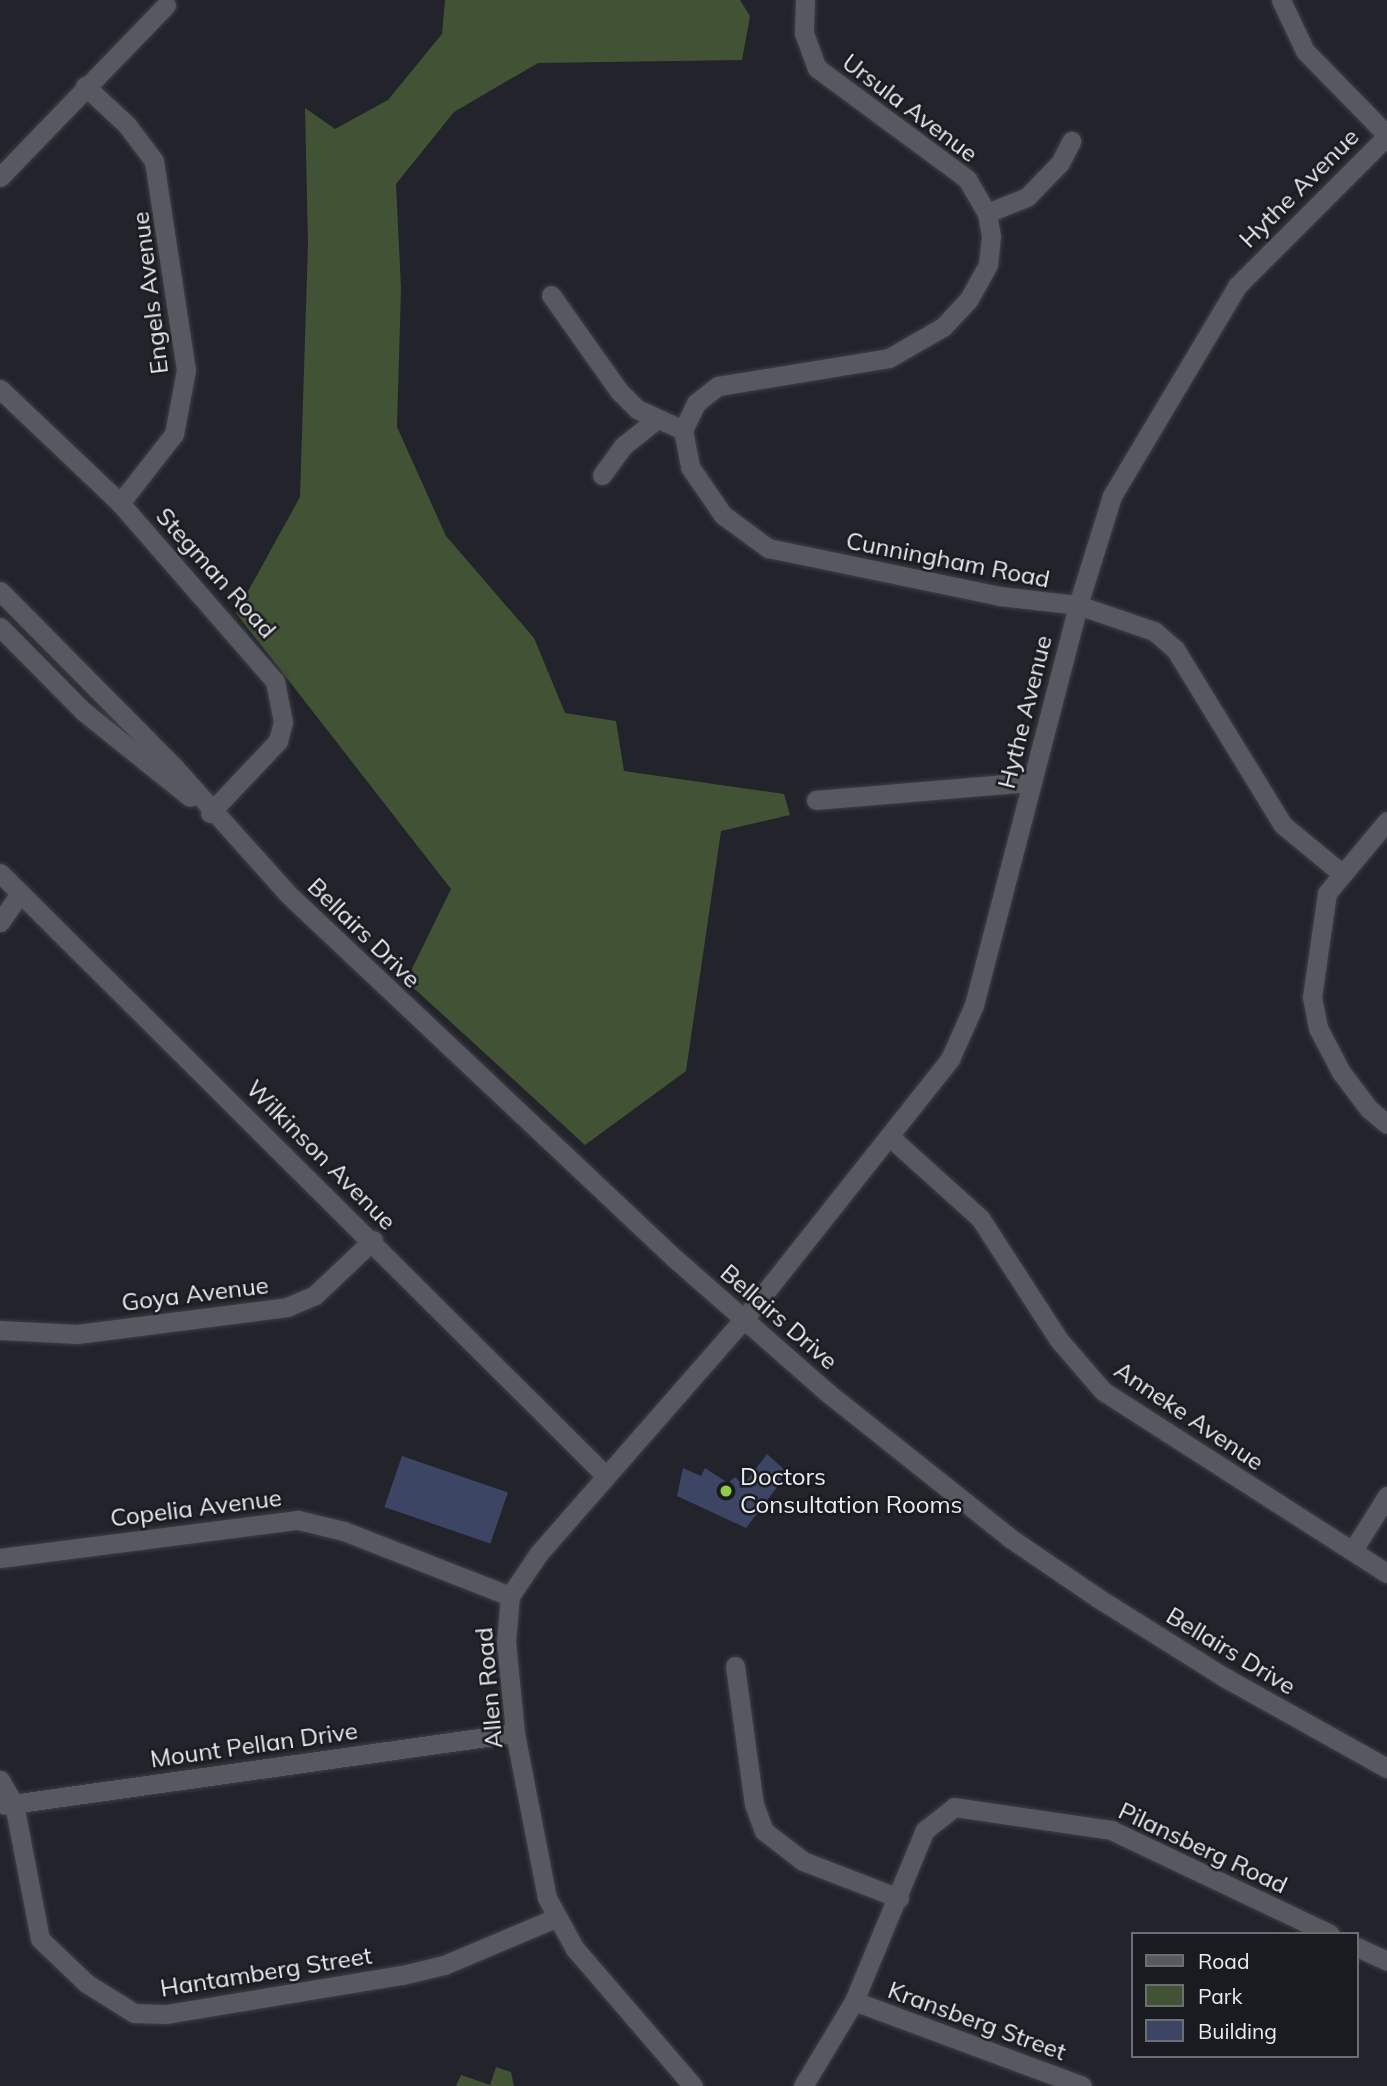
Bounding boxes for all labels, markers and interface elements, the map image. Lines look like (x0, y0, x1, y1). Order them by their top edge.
street label: Ursula Avenue (837, 48, 983, 168)
street label: Hythe Avenue (1233, 122, 1365, 254)
street label: Engels Avenue (126, 210, 174, 376)
street label: Stegman Road (150, 502, 282, 644)
street label: Cunningham Road (844, 526, 1052, 594)
street label: Hythe Avenue (992, 632, 1058, 792)
street label: Bellairs Drive (302, 872, 426, 994)
street label: Wilkinson Avenue (240, 1074, 402, 1236)
street label: Bellairs Drive (715, 1258, 843, 1376)
street label: Goya Avenue (120, 1271, 270, 1317)
street label: Anneke Avenue (1109, 1355, 1269, 1477)
place label: Doctors Consultation Rooms (740, 1463, 962, 1519)
street label: Copelia Avenue (109, 1483, 283, 1533)
marker: Doctors Consultation Rooms (718, 1483, 734, 1499)
street label: Bellairs Drive (1161, 1601, 1301, 1701)
street label: Allen Road (469, 1626, 509, 1750)
street label: Mount Pellan Drive (148, 1716, 360, 1774)
street label: Pilansberg Road (1114, 1796, 1292, 1900)
legend (1132, 1932, 1359, 2058)
street label: Hantamberg Street (158, 1941, 374, 2003)
text: Road (1198, 1948, 1249, 1974)
street label: Kransberg Street (884, 1975, 1070, 2067)
text: Park (1198, 1983, 1242, 2009)
text: Building (1198, 2018, 1277, 2044)

